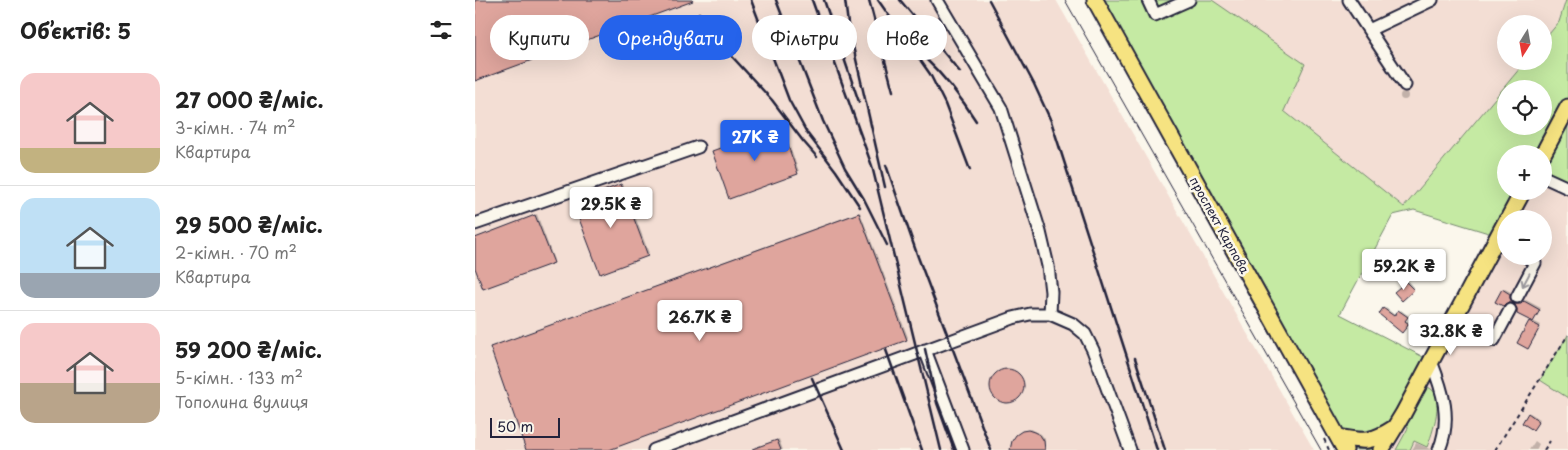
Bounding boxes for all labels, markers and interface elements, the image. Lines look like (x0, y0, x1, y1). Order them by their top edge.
text: Об’єктів: 5 (20, 14, 131, 46)
chip: Купити (490, 15, 589, 60)
chip: Орендувати (599, 15, 742, 60)
chip: Фільтри (752, 15, 857, 60)
chip: Нове (867, 15, 947, 60)
north arrow (1497, 15, 1553, 70)
map controls (1497, 15, 1552, 265)
icon: filters (427, 16, 455, 44)
button: locate (1497, 80, 1552, 135)
text: 27 000 ₴/міс. (175, 83, 323, 115)
icon: home (60, 93, 120, 153)
text: 3-кімн. · 74 m² (175, 115, 296, 139)
pin: 27K ₴ (720, 120, 790, 162)
text: 27K ₴ (731, 124, 779, 148)
text: Квартира (175, 139, 250, 163)
button: + (1497, 145, 1552, 200)
street label: проспект Карпова (1186, 173, 1254, 277)
pin: 29.5K ₴ (565, 186, 657, 229)
text: 29.5K ₴ (581, 191, 641, 215)
text: 29 500 ₴/міс. (175, 208, 323, 240)
button: − (1497, 210, 1552, 265)
icon: home (60, 218, 120, 278)
text: 2-кімн. · 70 m² (175, 240, 297, 264)
pin: 59.2K ₴ (1358, 248, 1450, 291)
text: 59.2K ₴ (1373, 253, 1435, 277)
text: Квартира (175, 264, 250, 288)
one-way arrow (1521, 272, 1530, 287)
pin: 26.7K ₴ (654, 300, 746, 342)
text: 26.7K ₴ (668, 304, 732, 328)
pin: 32.8K ₴ (1405, 314, 1497, 356)
text: 32.8K ₴ (1419, 318, 1483, 342)
text: 59 200 ₴/міс. (175, 333, 322, 365)
icon: home (60, 343, 120, 403)
text: 5-кімн. · 133 m² (175, 365, 303, 389)
text: Тополина вулиця (175, 389, 309, 413)
scale bar (490, 415, 560, 438)
text: 50 m (497, 416, 533, 437)

